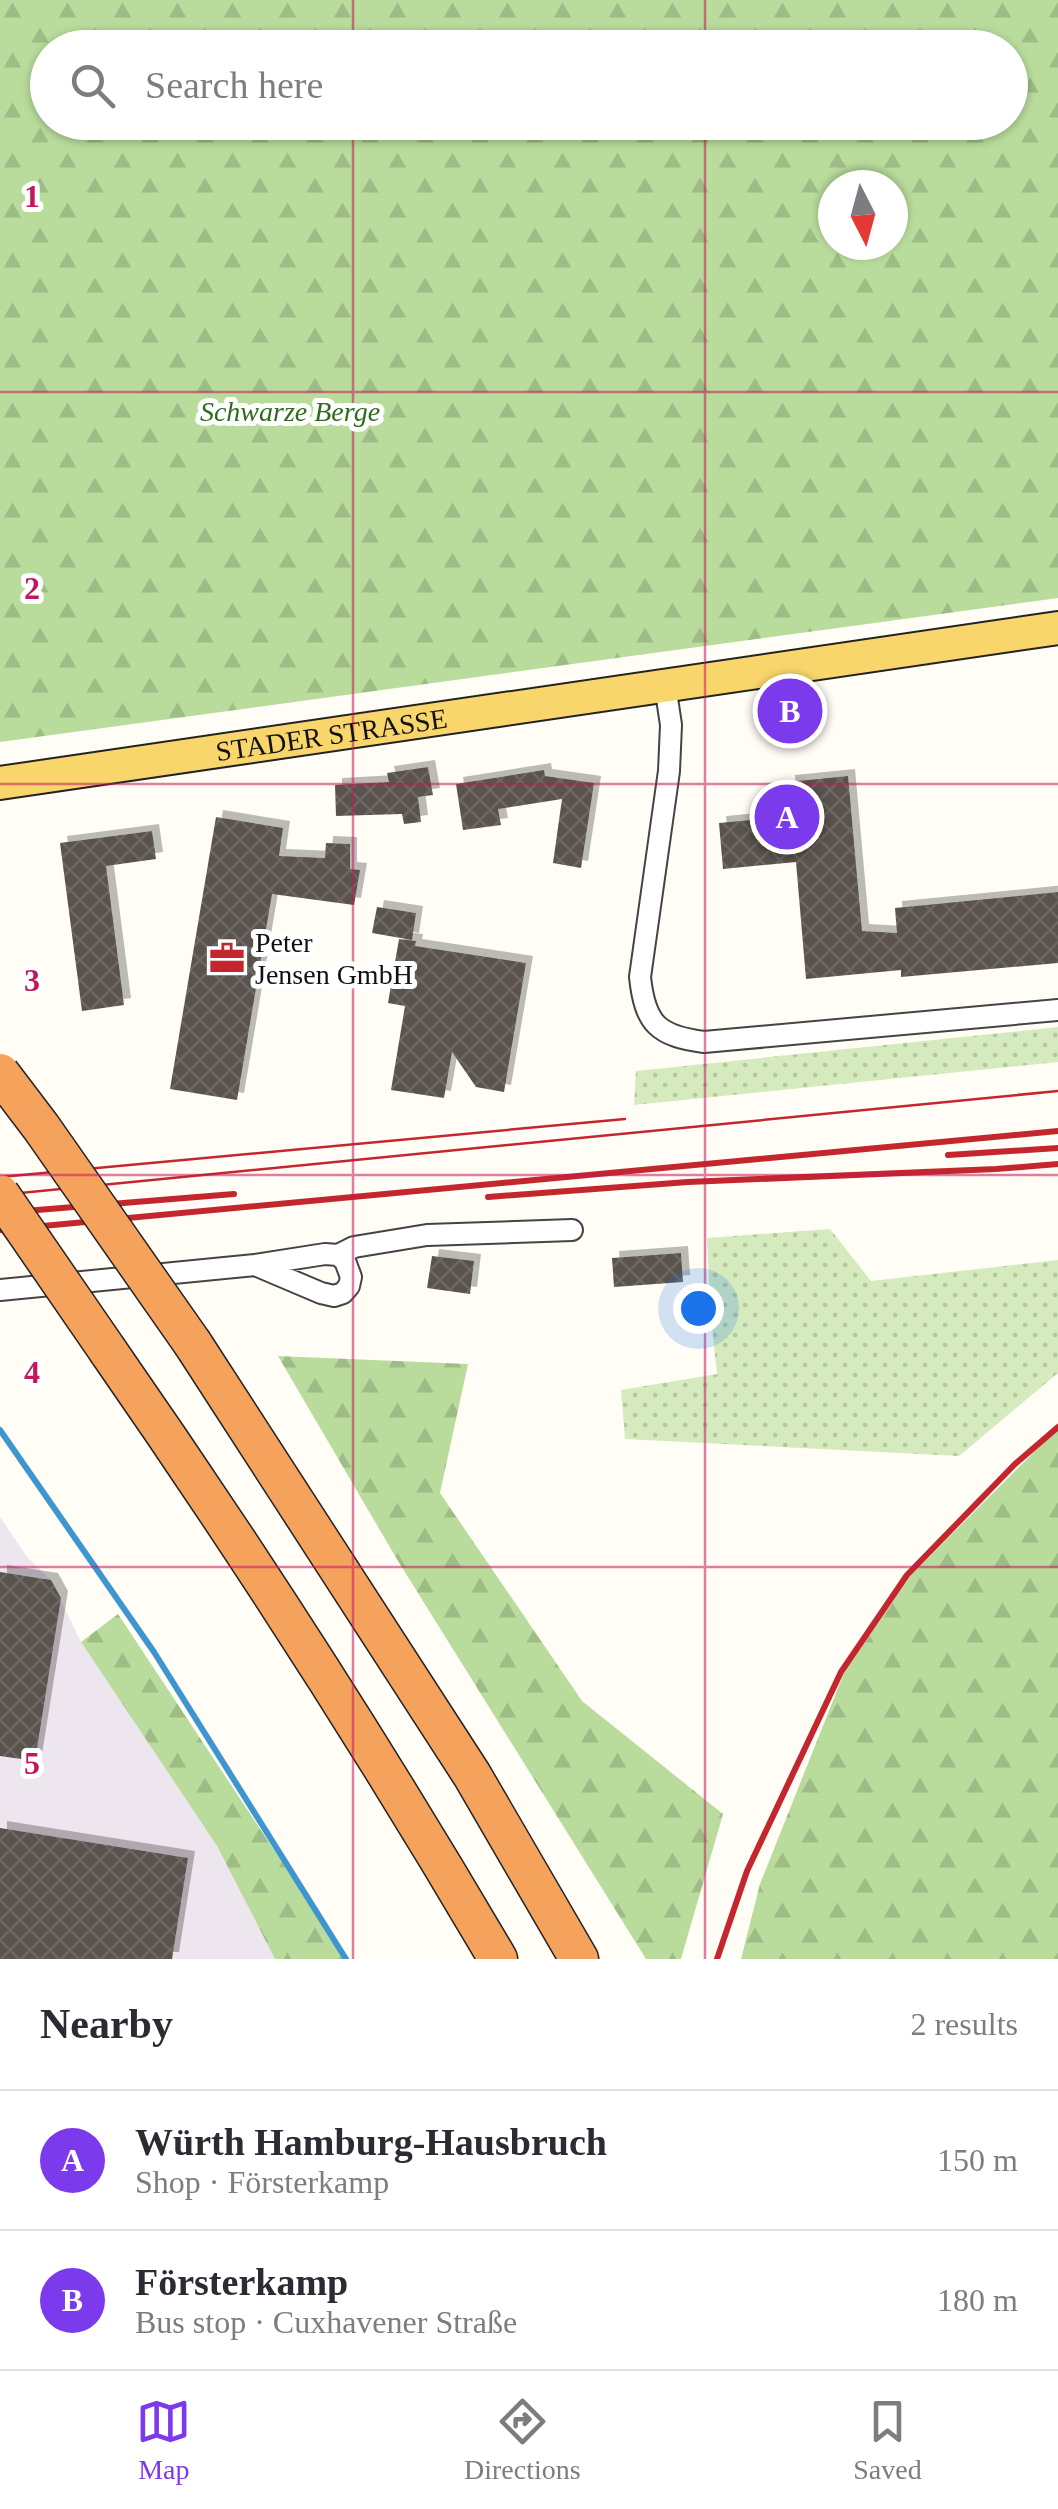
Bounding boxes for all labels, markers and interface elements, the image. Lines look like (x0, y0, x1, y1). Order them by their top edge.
search box (30, 30, 1028, 140)
icon: search (65, 58, 120, 113)
text: Search here (145, 64, 323, 106)
north arrow (818, 170, 908, 260)
text: 1 (24, 178, 40, 214)
park label: Schwarze Berge (200, 396, 380, 427)
text: 2 (24, 570, 40, 606)
pin: B (758, 674, 822, 748)
street label: STADER STRASSE (214, 702, 449, 767)
pin: A (754, 780, 820, 854)
place label: Peter Jensen GmbH (255, 927, 413, 990)
office icon: Peter Jensen GmbH (208, 939, 246, 977)
text: 3 (24, 962, 40, 998)
your location (673, 1283, 724, 1334)
text: 4 (24, 1354, 40, 1390)
text: 5 (24, 1745, 40, 1781)
text: Nearby (40, 2001, 173, 2047)
text: 2 results (910, 2006, 1018, 2042)
text: Würth Hamburg-Hausbruch (135, 2121, 607, 2163)
text: A (61, 2142, 84, 2178)
text: 150 m (937, 2142, 1018, 2178)
text: Shop · Försterkamp (135, 2164, 389, 2200)
text: Försterkamp (135, 2261, 348, 2303)
text: B (62, 2282, 83, 2318)
text: 180 m (937, 2282, 1018, 2318)
text: Bus stop · Cuxhavener Straße (135, 2304, 517, 2340)
tab: Map (136, 2394, 191, 2486)
tab: Directions (464, 2394, 581, 2486)
tab: Saved (853, 2394, 922, 2486)

